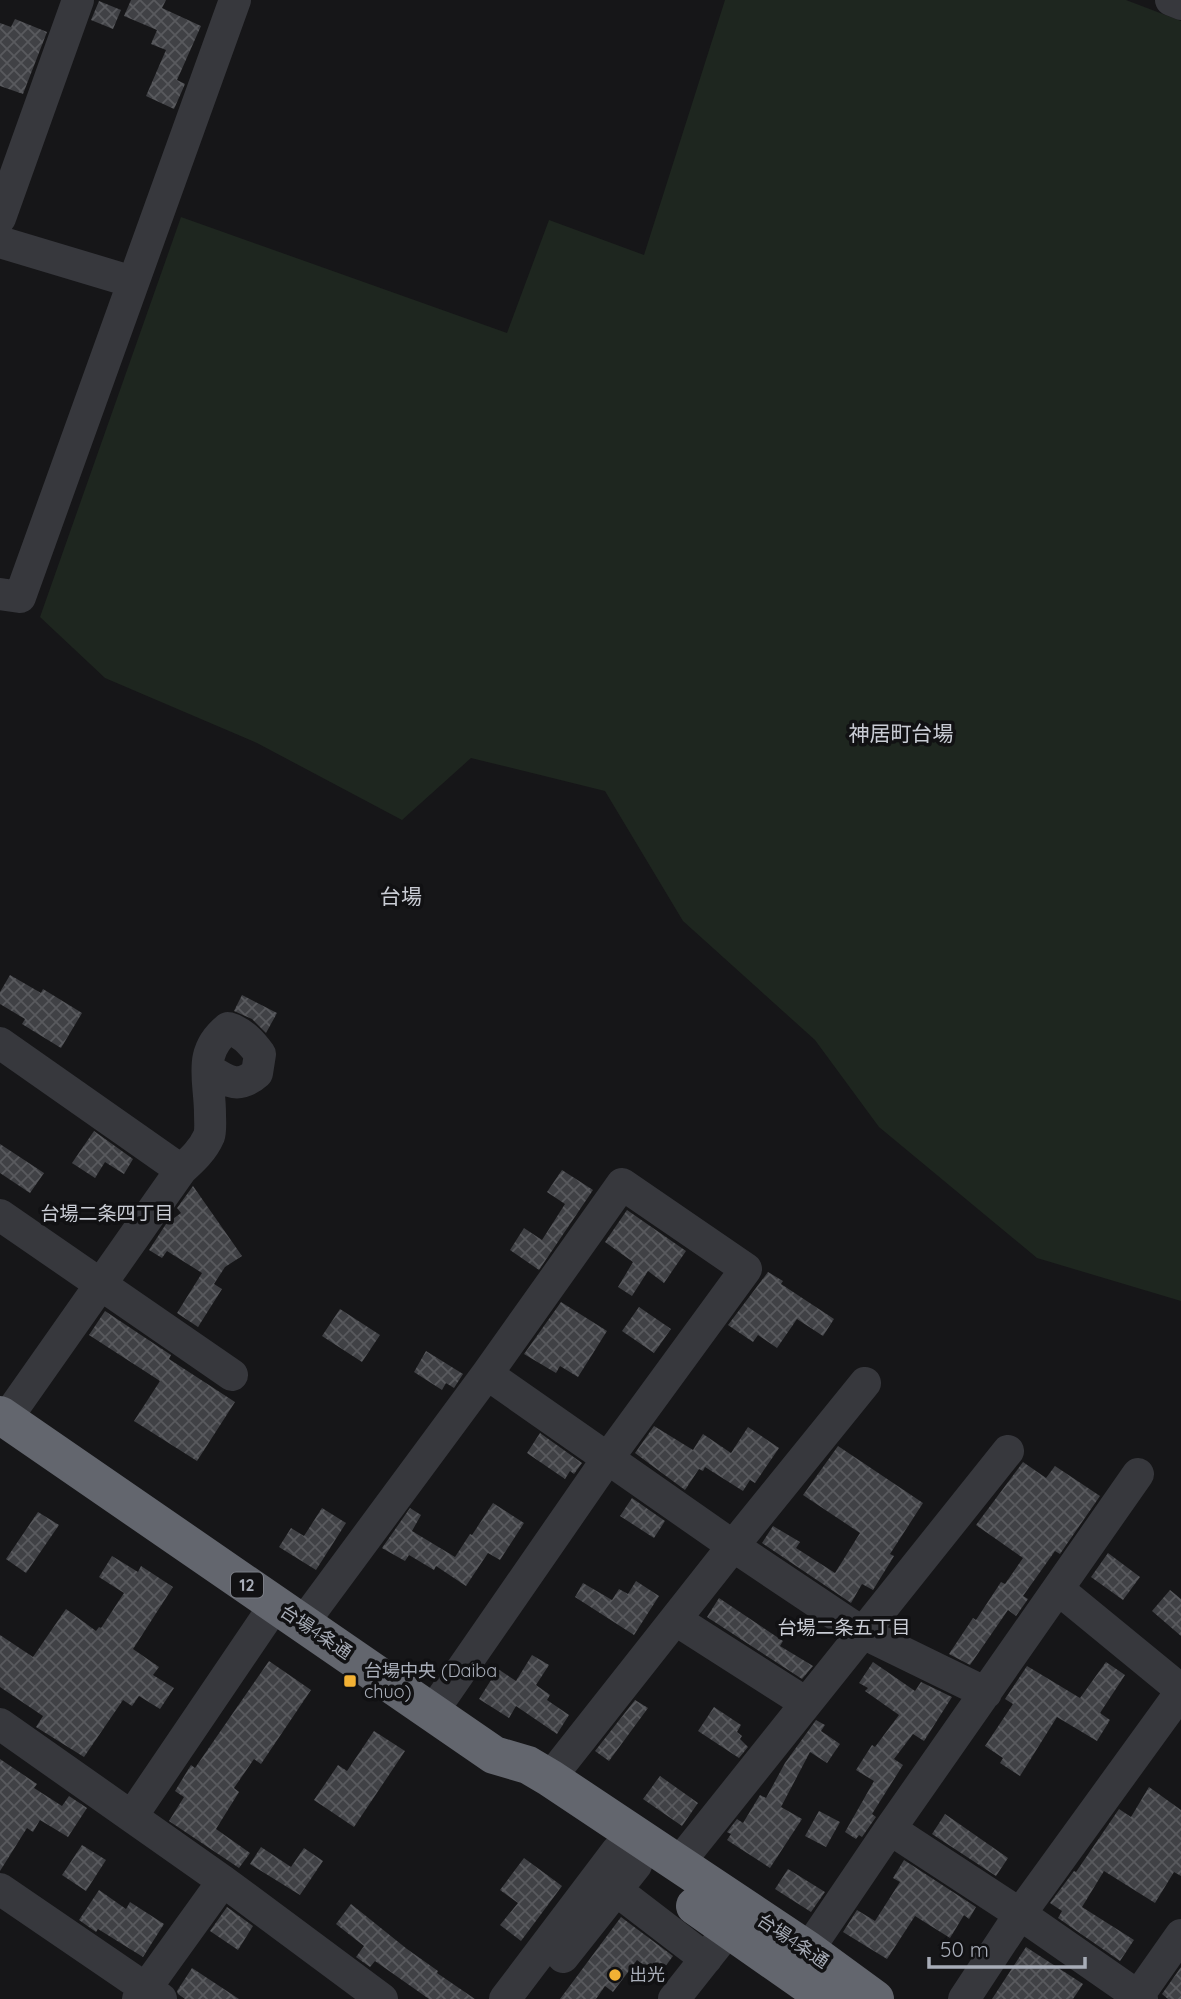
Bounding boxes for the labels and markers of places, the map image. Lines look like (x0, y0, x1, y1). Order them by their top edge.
place label: 台場中央 (Daiba chuo) (364, 1659, 497, 1703)
marker: 台場中央 (Daiba chuo) (342, 1673, 358, 1689)
place label: 出光 (629, 1963, 665, 1986)
marker: 出光 (607, 1967, 623, 1983)

